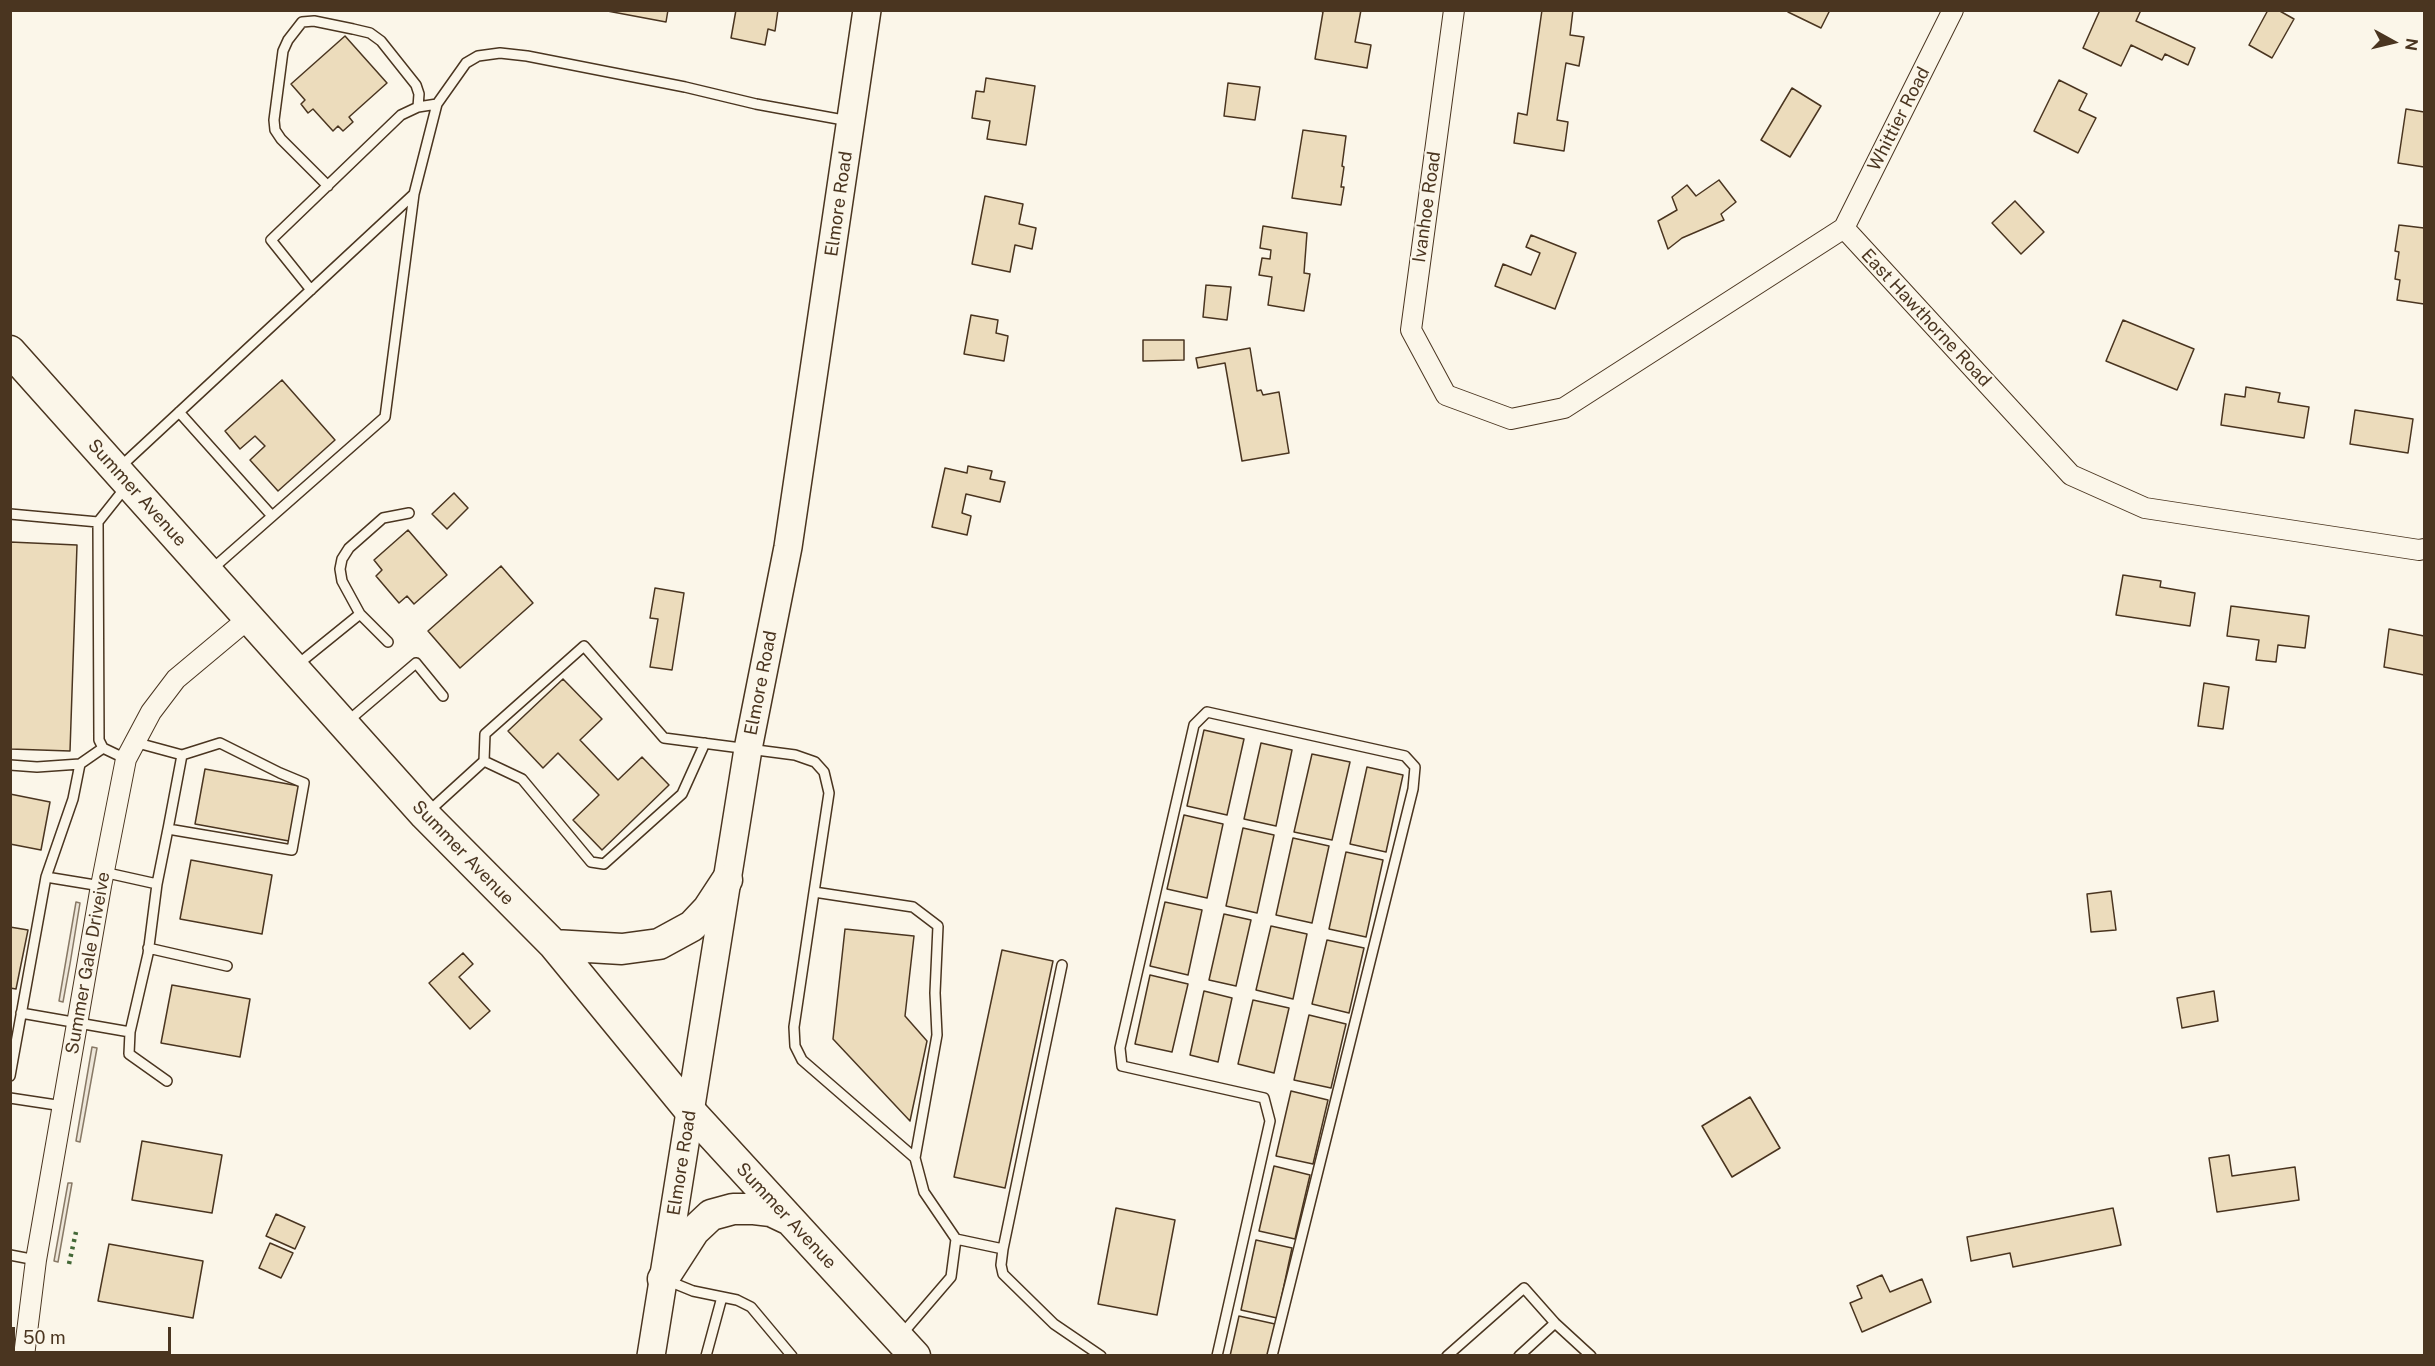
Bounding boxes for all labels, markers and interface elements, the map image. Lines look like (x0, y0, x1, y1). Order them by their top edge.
north arrow (2363, 12, 2423, 72)
text: N (2401, 37, 2422, 52)
street label: Whittier Road (1864, 63, 1934, 175)
street label: Elmore Road (821, 150, 857, 258)
street label: Ivanhoe Road (1409, 150, 1445, 264)
street label: East Hawthorne Road (1856, 245, 1996, 391)
street label: Summer Avenue (83, 435, 191, 551)
street label: Elmore Road (740, 629, 782, 737)
street label: Summer Avenue (408, 796, 518, 910)
street label: Summer Gale Driveive (61, 870, 115, 1056)
street label: Elmore Road (663, 1109, 701, 1217)
street label: Summer Avenue (731, 1158, 841, 1274)
scale bar (15, 1315, 174, 1353)
text: 50 m (23, 1327, 66, 1348)

